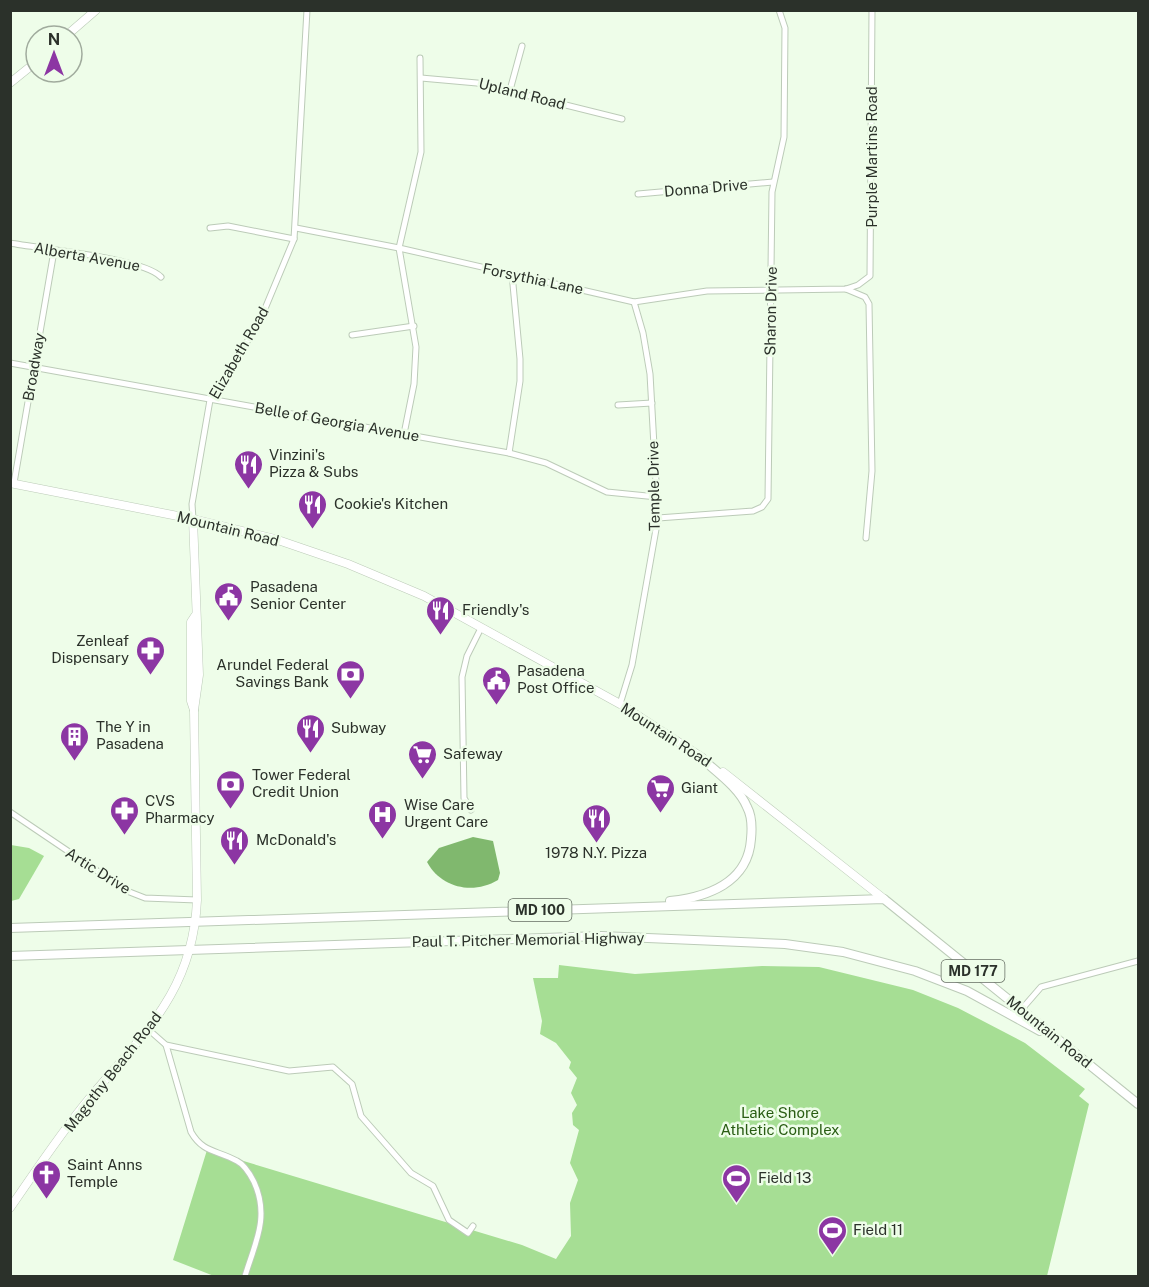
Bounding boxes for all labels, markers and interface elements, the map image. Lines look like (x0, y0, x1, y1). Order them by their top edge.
north arrow (24, 24, 84, 84)
text: N (48, 30, 60, 49)
street label: Upland Road (477, 75, 567, 113)
street label: Purple Martins Road (863, 86, 880, 228)
street label: Donna Drive (663, 175, 749, 200)
street label: Alberta Avenue (33, 239, 141, 274)
street label: Forsythia Lane (481, 260, 585, 297)
street label: Sharon Drive (761, 266, 780, 356)
street label: Elizabeth Road (205, 304, 272, 402)
street label: Broadway (19, 331, 48, 402)
street label: Belle of Georgia Avenue (253, 399, 421, 444)
street label: Temple Drive (644, 441, 663, 531)
place label: Vinzini's Pizza & Subs (269, 446, 358, 480)
restaurant icon: Vinzini's Pizza & Subs (232, 448, 264, 490)
restaurant icon: Cookie's Kitchen (297, 488, 329, 530)
place label: Cookie's Kitchen (334, 495, 448, 512)
street label: Mountain Road (175, 508, 281, 549)
place label: Pasadena Senior Center (250, 578, 346, 612)
public building icon: Pasadena Senior Center (213, 580, 245, 622)
restaurant icon: Friendly's (425, 594, 457, 636)
place label: Friendly's (462, 601, 529, 618)
place label: Zenleaf Dispensary (51, 632, 129, 666)
pharmacy icon: Zenleaf Dispensary (134, 634, 166, 676)
place label: Arundel Federal Savings Bank (216, 656, 329, 690)
bank icon: Arundel Federal Savings Bank (334, 658, 366, 700)
place label: Pasadena Post Office (517, 662, 595, 696)
public building icon: Pasadena Post Office (480, 664, 512, 706)
street label: Mountain Road (618, 699, 715, 770)
restaurant icon: Subway (294, 712, 326, 754)
place label: The Y in Pasadena (96, 718, 164, 752)
place label: Subway (331, 719, 386, 736)
building icon: The Y in Pasadena (59, 720, 91, 762)
supermarket icon: Safeway (406, 738, 438, 780)
place label: Safeway (443, 745, 503, 762)
place label: Tower Federal Credit Union (252, 766, 351, 800)
bank icon: Tower Federal Credit Union (215, 768, 247, 810)
supermarket icon: Giant (644, 772, 676, 814)
place label: Giant (681, 779, 718, 796)
place label: CVS Pharmacy (145, 792, 215, 826)
pharmacy icon: CVS Pharmacy (108, 794, 140, 836)
place label: Wise Care Urgent Care (404, 796, 488, 830)
hospital icon: Wise Care Urgent Care (367, 798, 399, 840)
restaurant icon: 1978 N.Y. Pizza (580, 802, 612, 844)
restaurant icon: McDonald's (219, 824, 251, 866)
place label: McDonald's (256, 831, 336, 848)
street label: Artic Drive (63, 844, 134, 897)
place label: 1978 N.Y. Pizza (545, 844, 647, 861)
road number: MD 100 (508, 899, 572, 921)
street label: Paul T. Pitcher Memorial Highway (412, 929, 644, 950)
road number: MD 177 (942, 960, 1004, 982)
street label: Mountain Road (1003, 992, 1095, 1071)
street label: Magothy Beach Road (61, 1008, 165, 1135)
park label: Lake Shore Athletic Complex (720, 1104, 840, 1138)
place label: Saint Anns Temple (67, 1156, 142, 1190)
church icon: Saint Anns Temple (30, 1158, 62, 1200)
sports icon: Field 13 (721, 1162, 753, 1204)
place label: Field 13 (758, 1169, 811, 1186)
sports icon: Field 11 (816, 1214, 848, 1256)
place label: Field 11 (853, 1221, 903, 1238)

